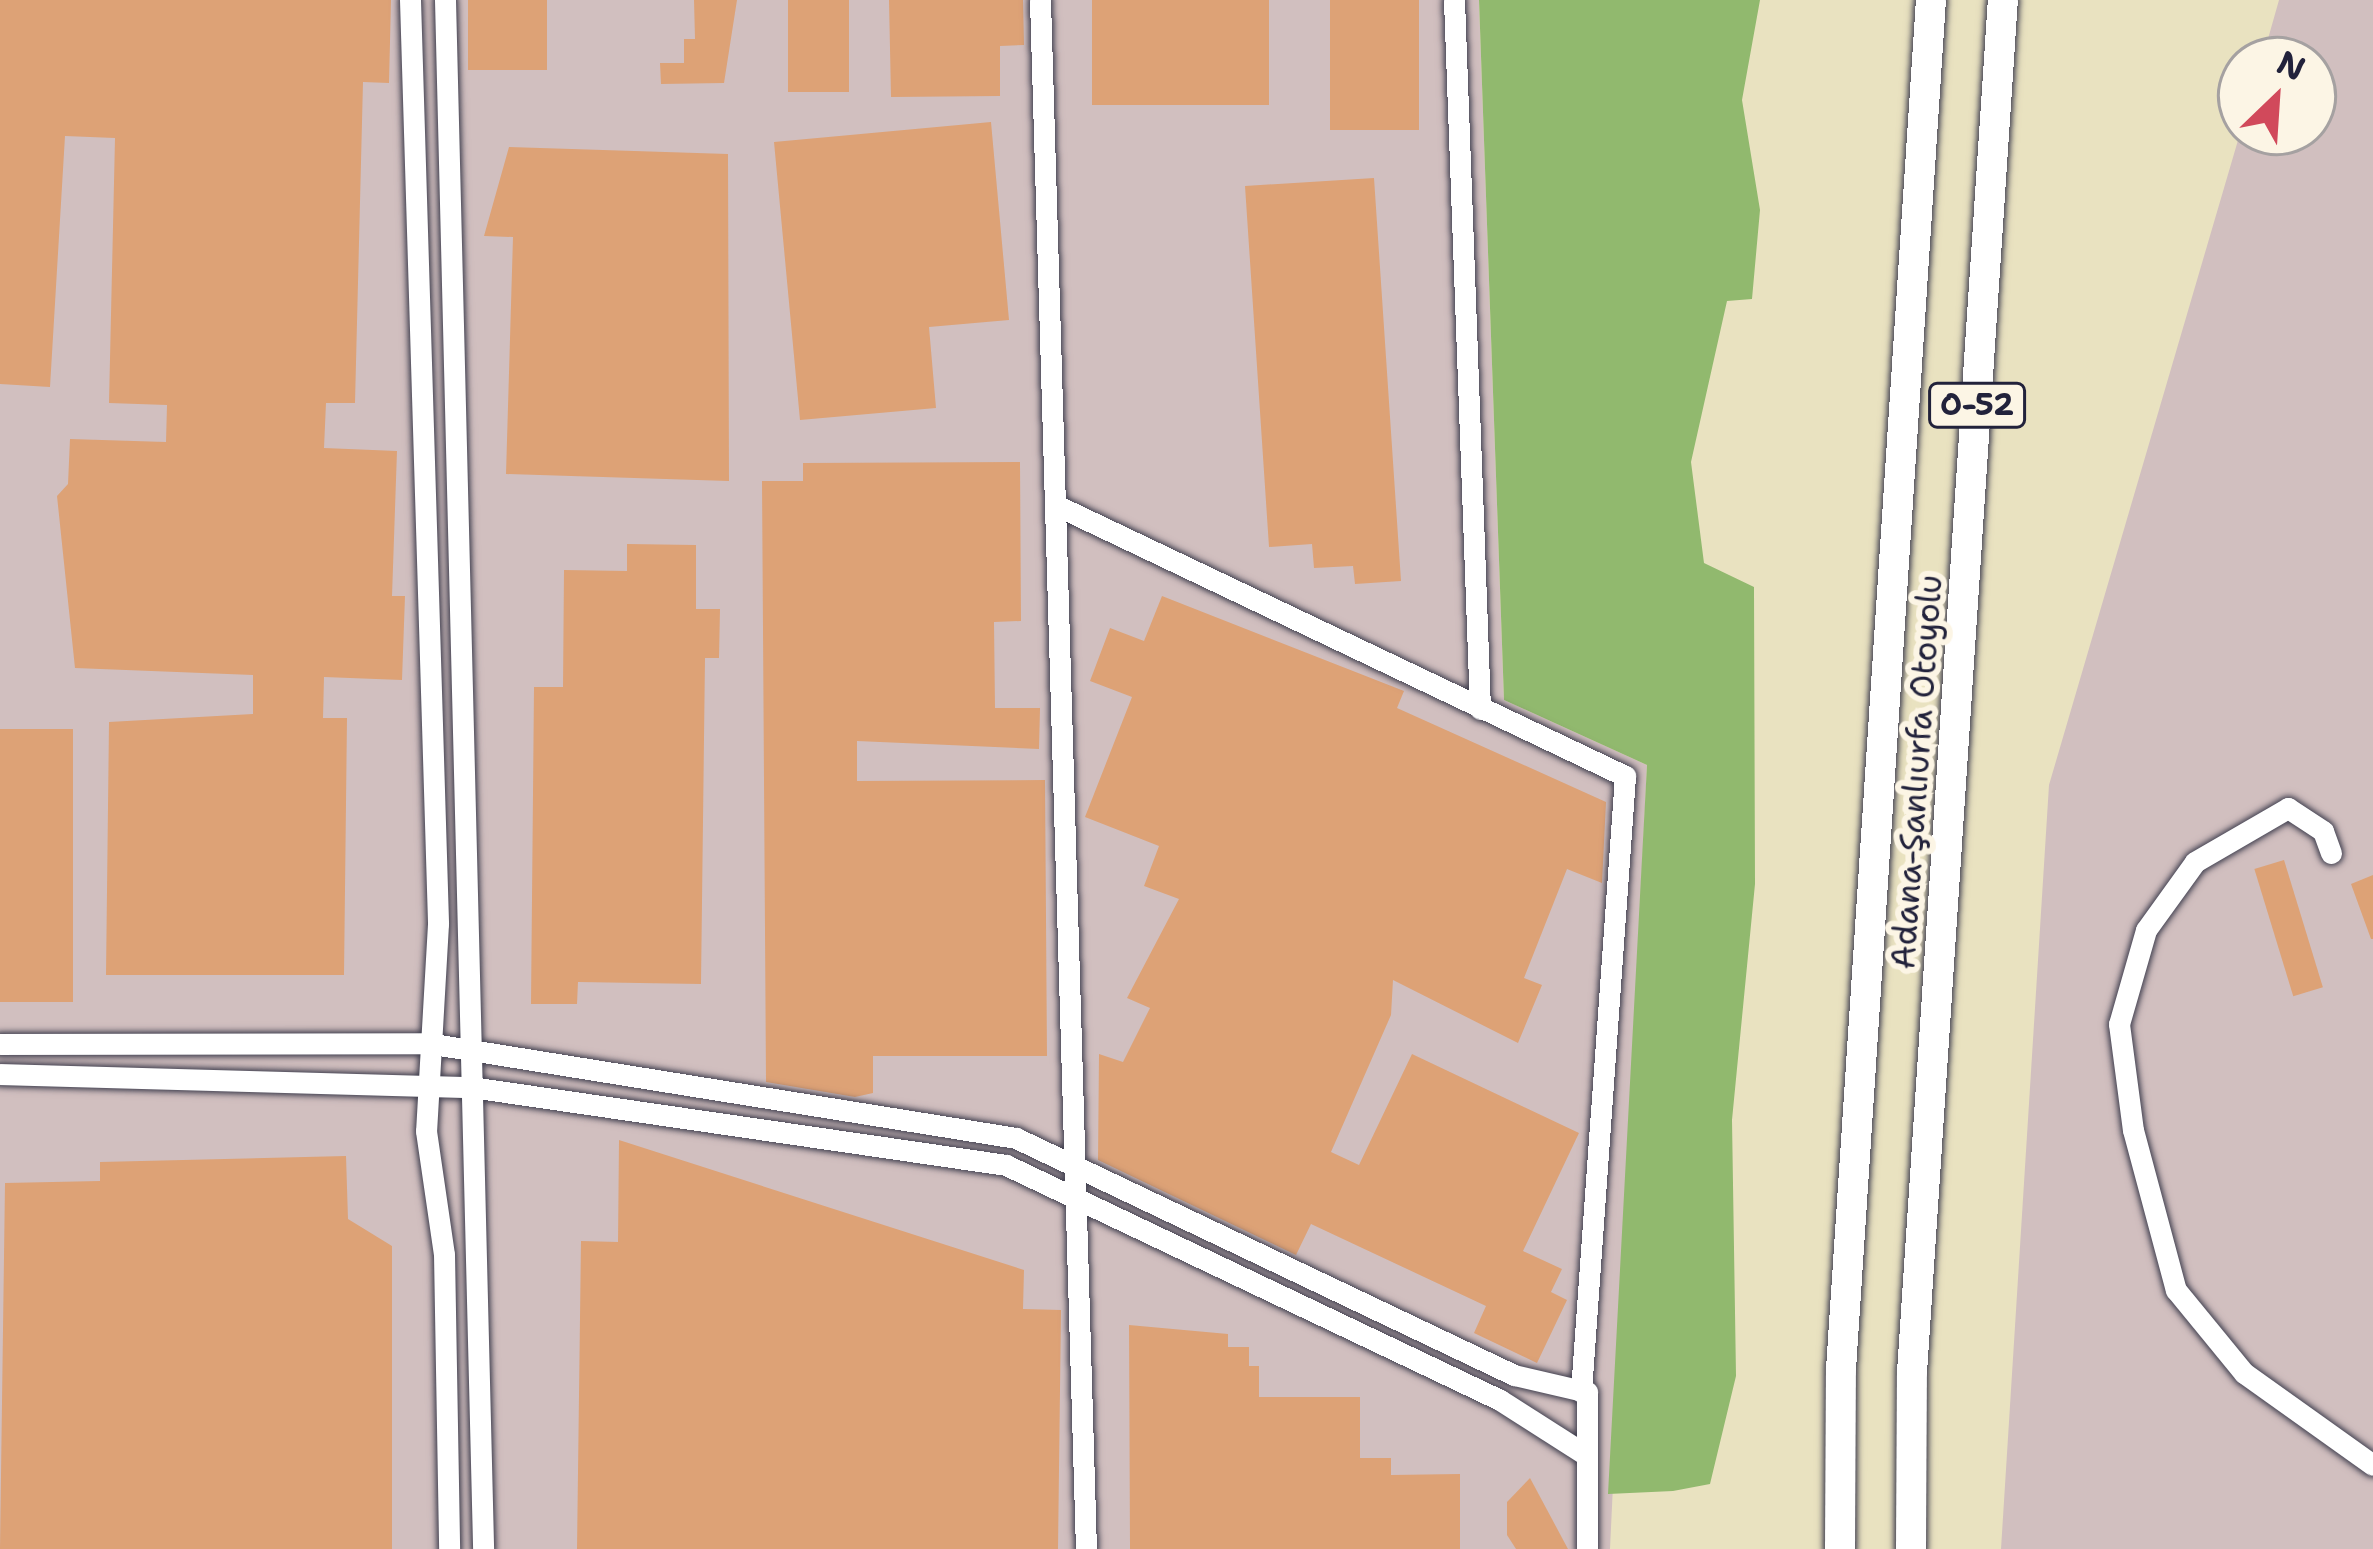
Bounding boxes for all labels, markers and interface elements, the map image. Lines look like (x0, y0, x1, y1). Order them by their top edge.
north arrow (2217, 36, 2337, 156)
text: N (2270, 40, 2313, 92)
road number: O-52 (1926, 381, 2028, 429)
street label: Adana-Şanlıurfa Otoyolu (1883, 573, 1951, 971)

